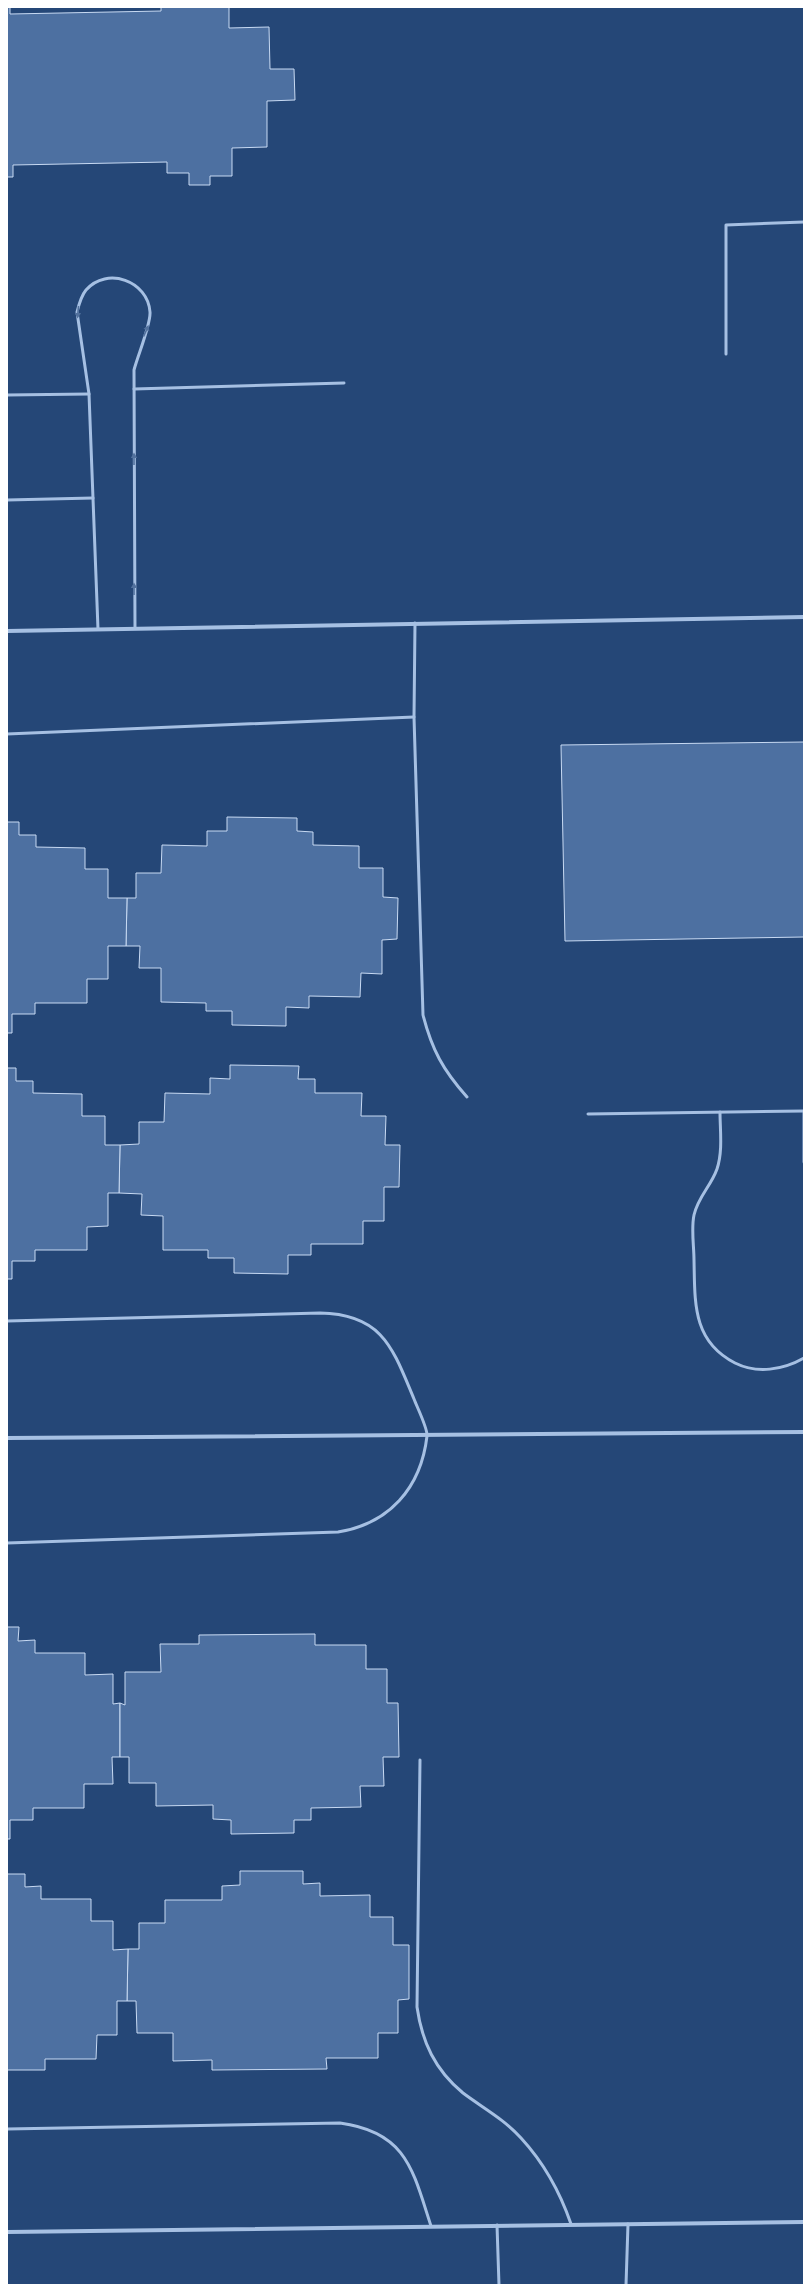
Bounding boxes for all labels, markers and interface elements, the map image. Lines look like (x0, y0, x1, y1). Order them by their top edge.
one-way arrow (75, 306, 82, 318)
one-way arrow (143, 326, 149, 337)
one-way arrow (131, 452, 137, 465)
one-way arrow (131, 582, 137, 595)

